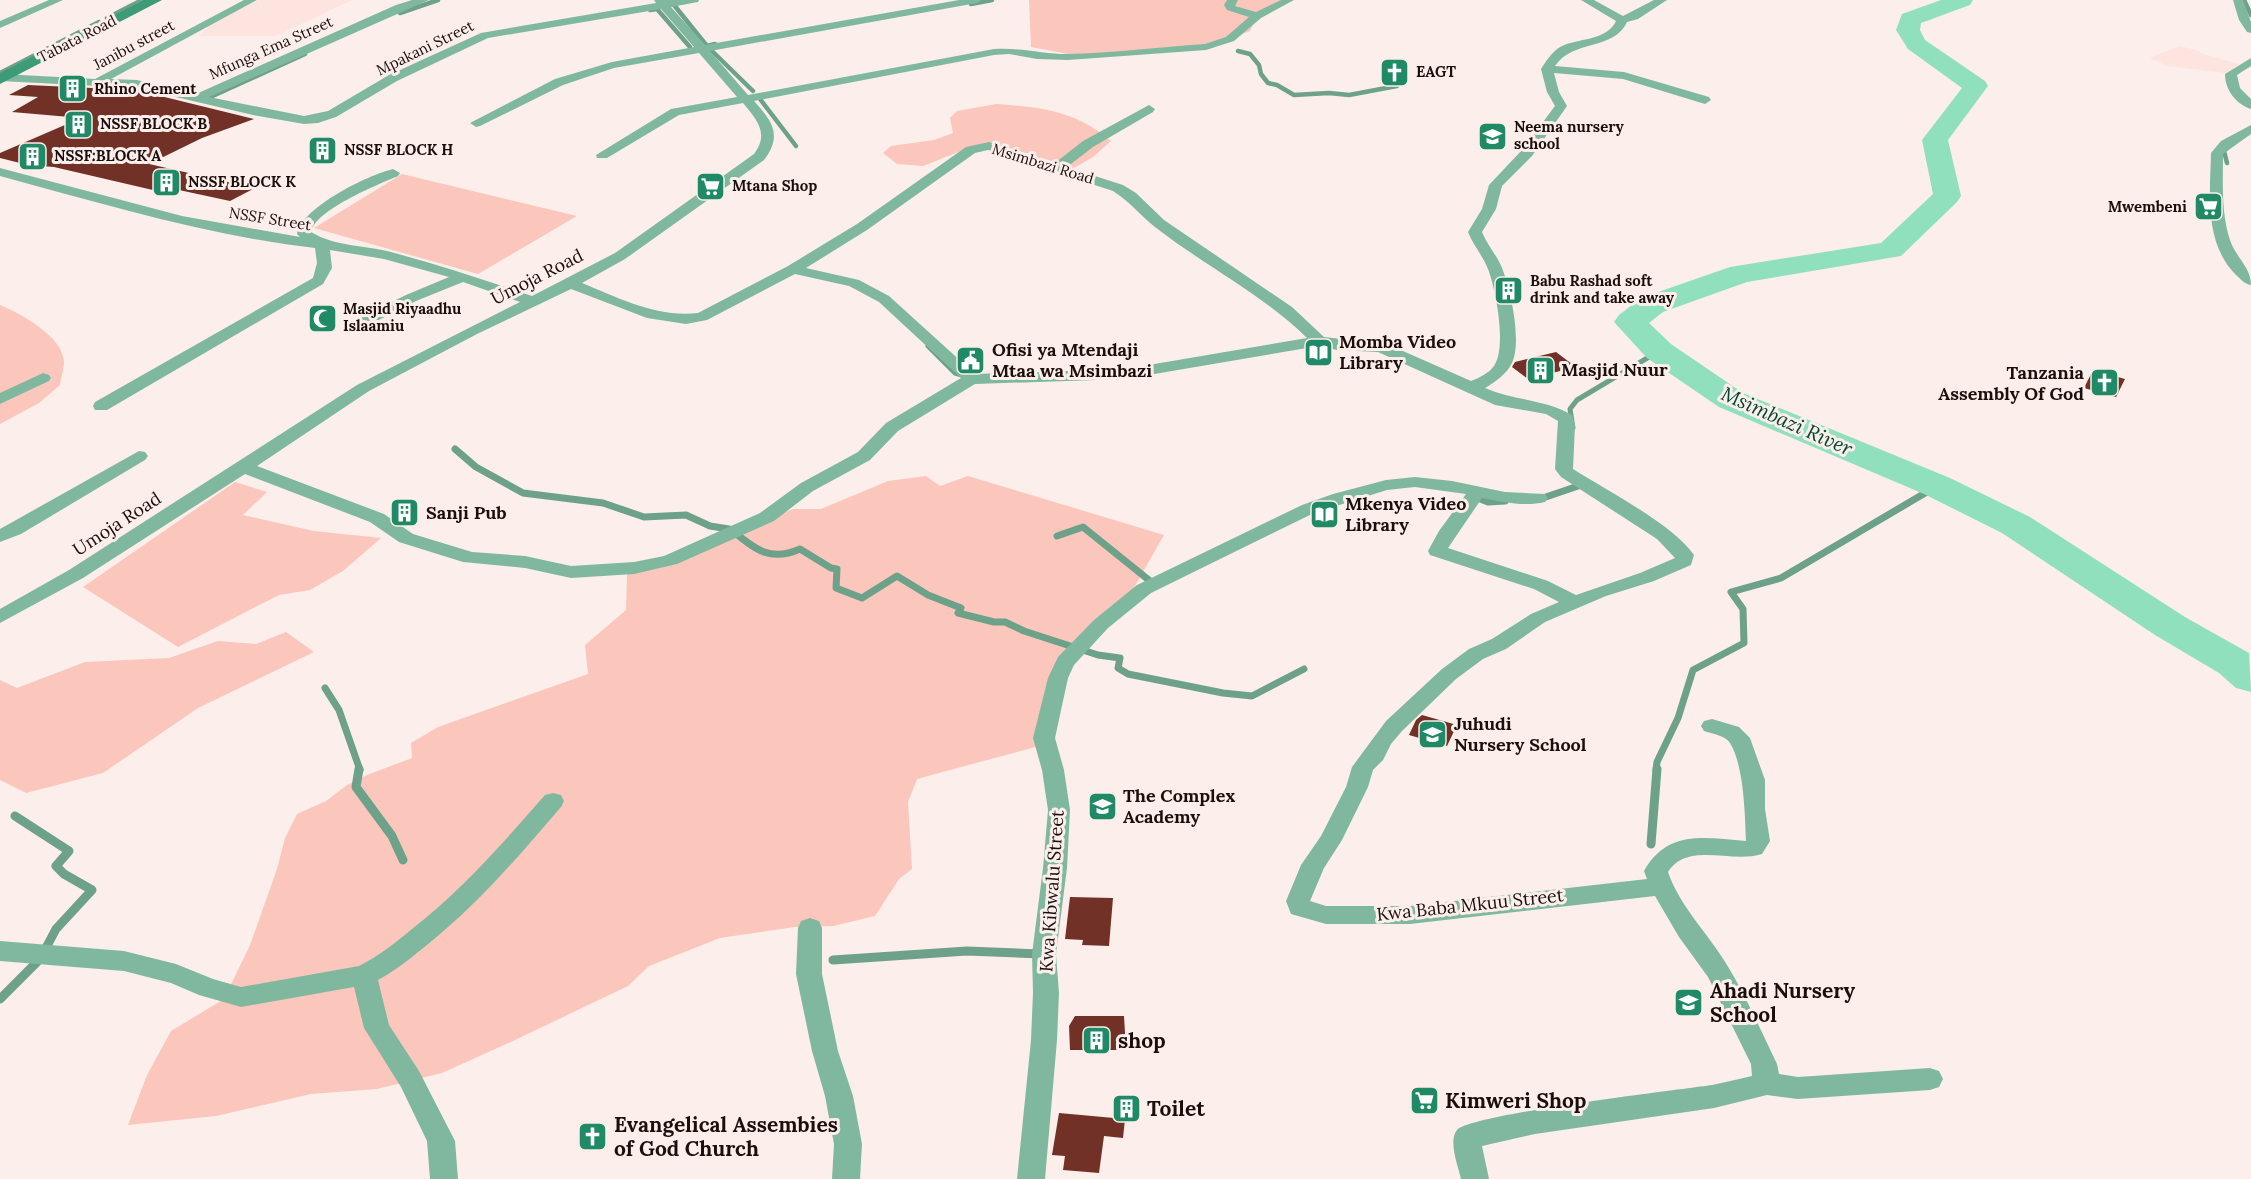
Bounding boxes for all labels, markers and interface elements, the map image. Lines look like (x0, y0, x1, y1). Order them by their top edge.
street label: Tabata Road (34, 11, 119, 66)
street label: Mfunga Ema Street (206, 12, 336, 83)
street label: Janibu street (89, 15, 178, 74)
street label: Mpakani Street (373, 16, 477, 79)
church icon: EAGT (1379, 56, 1411, 88)
place label: EAGT (1416, 62, 1456, 81)
building icon: Rhino Cement (57, 73, 89, 105)
place label: Rhino Cement (94, 79, 197, 98)
building icon: NSSF BLOCK B (63, 108, 95, 140)
place label: NSSF BLOCK B (100, 114, 207, 133)
place label: Neema nursery school (1514, 117, 1625, 153)
school or university icon: Neema nursery school (1477, 120, 1509, 152)
building icon: NSSF BLOCK H (307, 134, 339, 166)
street label: Msimbazi Road (990, 139, 1096, 188)
building icon: NSSF:BLOCK A (17, 140, 49, 172)
place label: NSSF BLOCK H (344, 140, 453, 159)
place label: NSSF:BLOCK A (54, 146, 161, 165)
building icon: NSSF BLOCK K (151, 166, 183, 198)
supermarket icon: Mtana Shop (695, 170, 727, 202)
place label: NSSF BLOCK K (188, 172, 296, 191)
place label: Mtana Shop (732, 176, 817, 195)
supermarket icon: Mwembeni (2192, 191, 2224, 223)
place label: Mwembeni (2108, 197, 2187, 216)
street label: NSSF Street (228, 203, 313, 234)
street label: Umoja Road (487, 243, 587, 310)
place label: Babu Rashad soft drink and take away (1530, 271, 1675, 307)
building icon: Babu Rashad soft drink and take away (1493, 274, 1525, 306)
place label: Masjid Riyaadhu Islaamiu (343, 299, 461, 335)
mosque icon: Masjid Riyaadhu Islaamiu (306, 302, 338, 334)
place label: Momba Video Library (1339, 330, 1456, 374)
library icon: Momba Video Library (1302, 336, 1334, 368)
place label: Ofisi ya Mtendaji Mtaa wa Msimbazi (992, 338, 1152, 382)
public building icon: Ofisi ya Mtendaji Mtaa wa Msimbazi (955, 344, 987, 376)
building icon: Masjid Nuur (1524, 354, 1556, 386)
place label: Masjid Nuur (1561, 358, 1668, 381)
place label: Tanzania Assembly Of God (1938, 361, 2085, 405)
church icon: Tanzania Assembly Of God (2089, 367, 2121, 399)
water label: Msimbazi River (1718, 380, 1858, 461)
street label: Umoja Road (68, 486, 165, 561)
place label: Mkenya Video Library (1345, 492, 1466, 536)
building icon: Sanji Pub (389, 497, 421, 529)
library icon: Mkenya Video Library (1308, 498, 1340, 530)
place label: Sanji Pub (426, 501, 507, 524)
place label: Juhudi Nursery School (1454, 712, 1587, 756)
school or university icon: Juhudi Nursery School (1417, 718, 1449, 750)
place label: The Complex Academy (1123, 784, 1235, 828)
school or university icon: The Complex Academy (1086, 790, 1118, 822)
street label: Kwa Kibwalu Street (1034, 809, 1069, 973)
street label: Kwa Baba Mkuu Street (1375, 883, 1565, 926)
place label: Ahadi Nursery School (1710, 977, 1856, 1028)
school or university icon: Ahadi Nursery School (1673, 987, 1705, 1019)
building icon: shop (1081, 1025, 1113, 1057)
place label: shop (1118, 1027, 1166, 1054)
supermarket icon: Kimweri Shop (1408, 1085, 1440, 1117)
place label: Kimweri Shop (1445, 1087, 1586, 1114)
building icon: Toilet (1110, 1093, 1142, 1125)
place label: Toilet (1147, 1095, 1205, 1122)
place label: Evangelical Assembies of God Church (614, 1111, 838, 1162)
church icon: Evangelical Assembies of God Church (577, 1121, 609, 1153)

